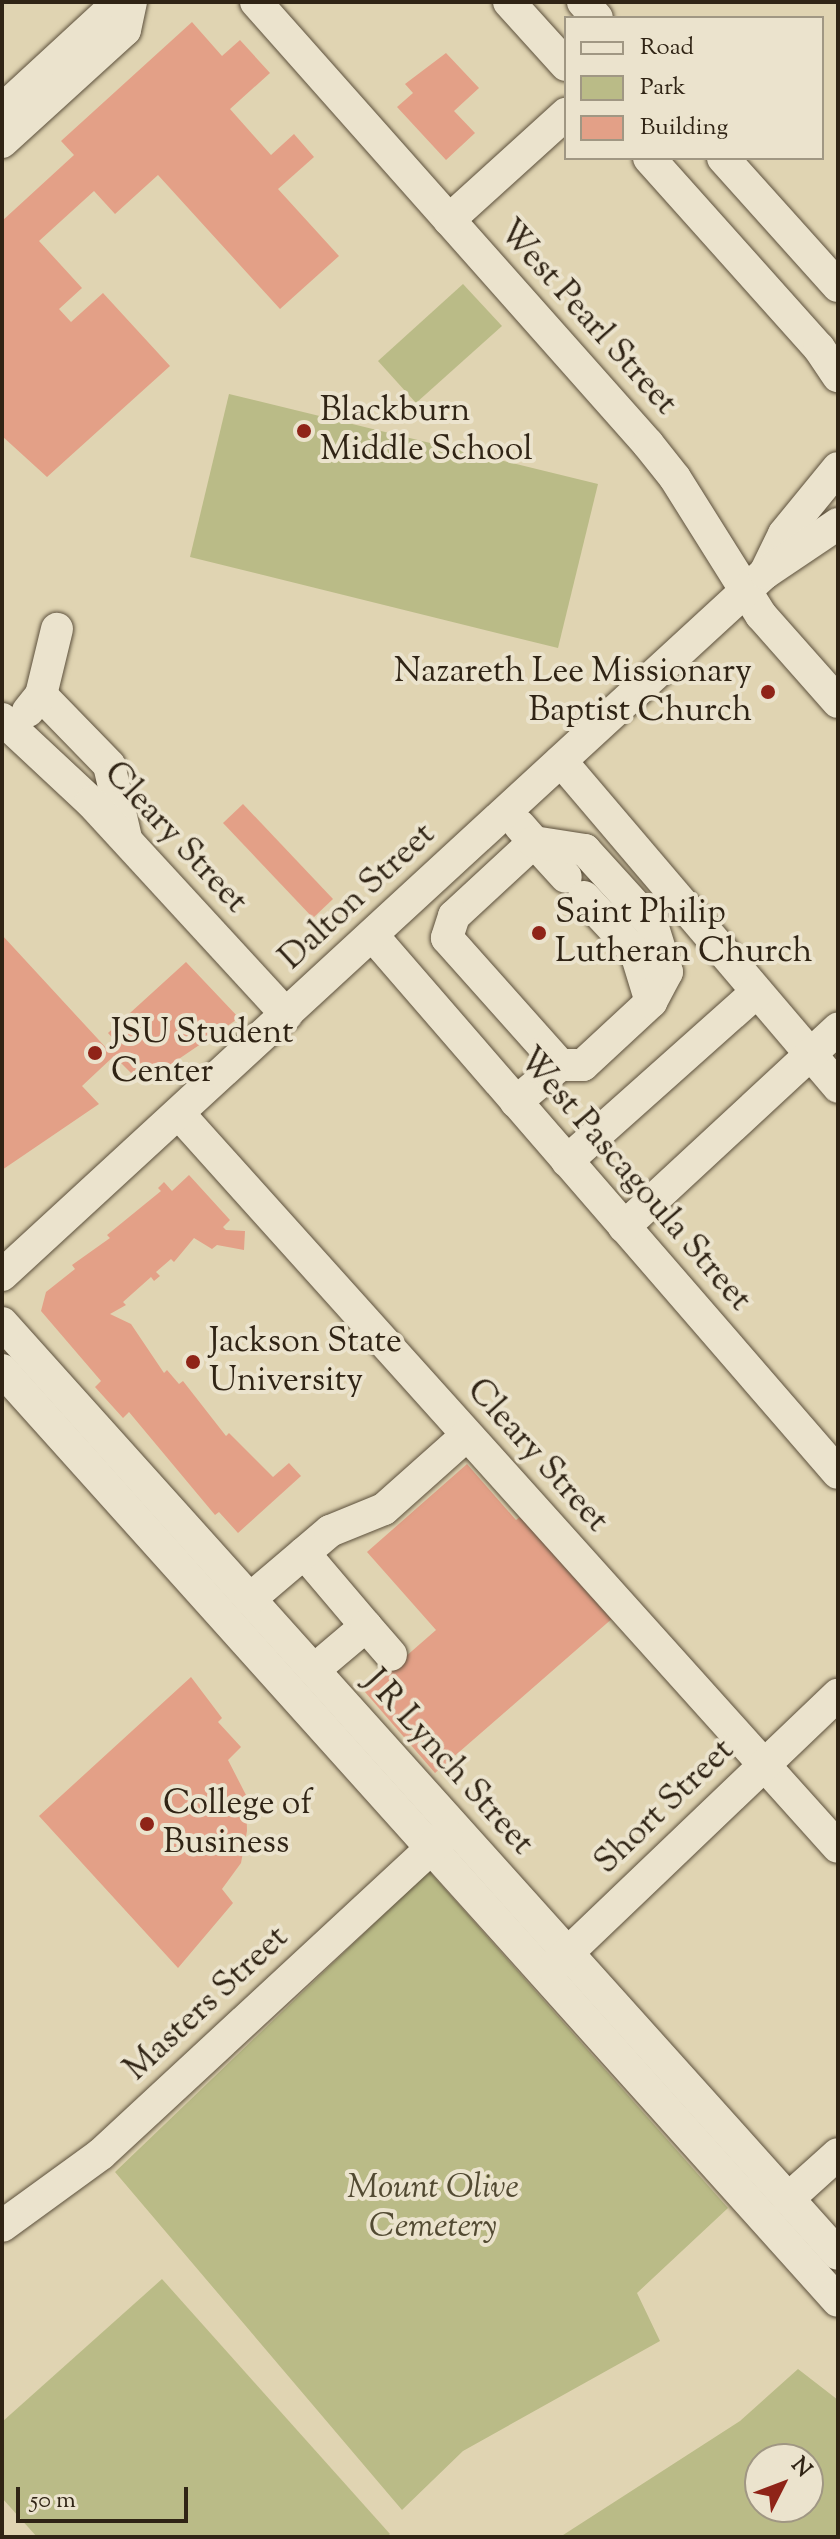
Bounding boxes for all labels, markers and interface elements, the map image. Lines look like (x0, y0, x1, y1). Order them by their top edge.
legend (564, 16, 824, 160)
text: Road (640, 31, 694, 65)
text: Park (640, 71, 686, 105)
text: Building (640, 111, 728, 145)
street label: West Pearl Street (489, 212, 685, 424)
place label: Blackburn Middle School (320, 391, 533, 470)
marker: Blackburn Middle School (295, 422, 313, 440)
place label: Nazareth Lee Missionary Baptist Church (394, 652, 752, 732)
marker: Nazareth Lee Missionary Baptist Church (759, 683, 777, 701)
street label: Cleary Street (94, 754, 256, 922)
street label: Dalton Street (272, 815, 444, 979)
place label: Saint Philip Lutheran Church (555, 893, 812, 972)
marker: Saint Philip Lutheran Church (530, 924, 548, 942)
place label: JSU Student Center (111, 1013, 294, 1092)
street label: West Pascagoula Street (509, 1040, 759, 1320)
marker: JSU Student Center (86, 1044, 104, 1062)
place label: Jackson State University (209, 1322, 402, 1402)
marker: Jackson State University (184, 1353, 202, 1371)
street label: Cleary Street (457, 1371, 617, 1541)
street label: J R Lynch Street (354, 1662, 542, 1864)
street label: Short Street (587, 1731, 743, 1883)
place label: College of Business (163, 1784, 312, 1864)
marker: College of Business (138, 1815, 156, 1833)
street label: Masters Street (117, 1918, 297, 2090)
park label: Mount Olive Cemetery (347, 2168, 519, 2248)
north arrow (744, 2443, 824, 2523)
text: N (783, 2451, 818, 2486)
scale bar (20, 2471, 192, 2521)
text: 50 m (30, 2484, 76, 2518)

